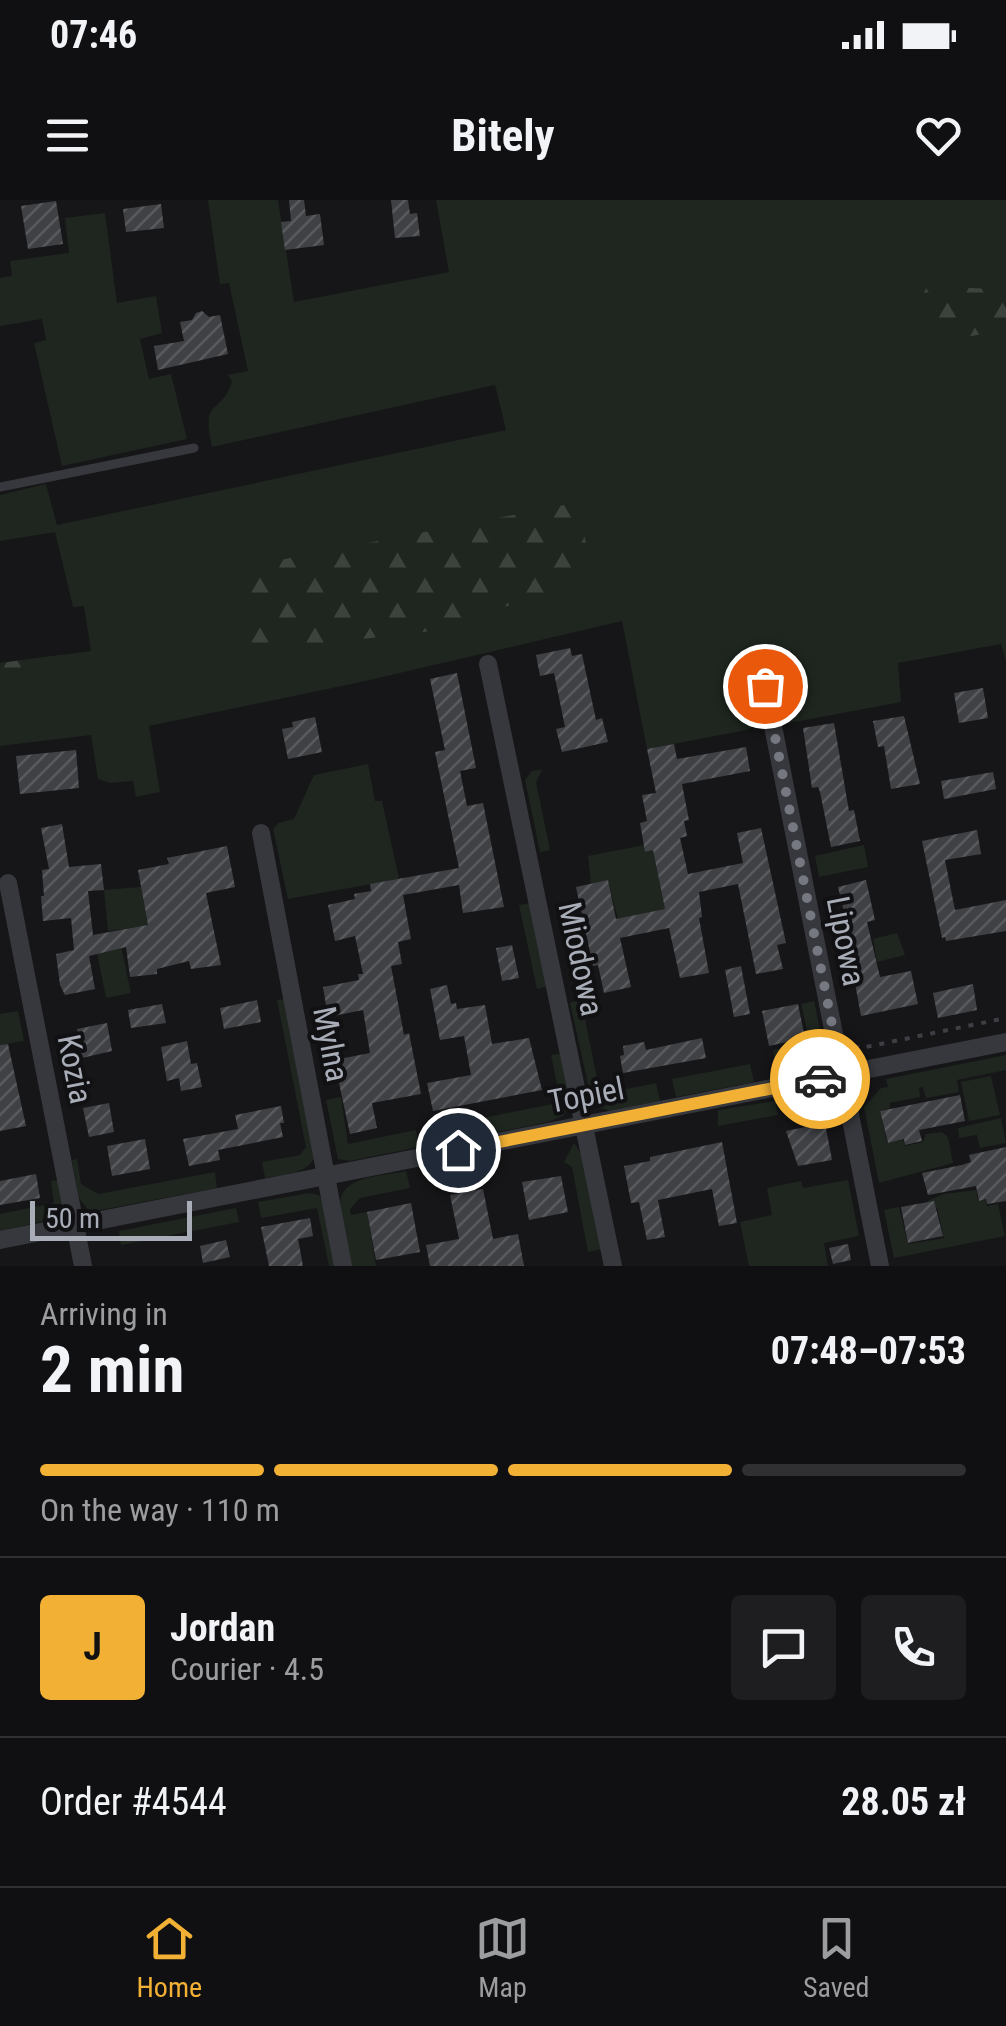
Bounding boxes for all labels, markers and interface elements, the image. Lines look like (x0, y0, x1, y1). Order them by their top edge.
text: 07:46 (50, 13, 137, 57)
icon: menu (40, 108, 95, 163)
icon: heart (911, 108, 966, 163)
text: Bitely (451, 109, 555, 162)
pin (723, 644, 808, 729)
icon: bag (738, 659, 793, 714)
street label: Lipowa (819, 893, 873, 989)
street label: Miodowa (550, 898, 612, 1020)
street label: Mylna (305, 1003, 357, 1085)
courier (770, 1029, 870, 1129)
street label: Kozia (50, 1031, 100, 1107)
icon: car (793, 1052, 848, 1107)
street label: Topiel (545, 1069, 627, 1121)
pin (416, 1108, 501, 1193)
icon: home (431, 1123, 486, 1178)
scale bar (30, 1196, 192, 1240)
text: 50 m (45, 1202, 100, 1235)
text: Arriving in (40, 1295, 168, 1333)
text: 07:48–07:53 (771, 1329, 966, 1373)
text: 2 min (40, 1332, 184, 1408)
text: On the way · 110 m (40, 1491, 280, 1529)
button: chat (731, 1595, 836, 1700)
button: phone (861, 1595, 966, 1700)
text: Jordan (170, 1606, 275, 1650)
text: J (83, 1625, 102, 1669)
text: Courier · 4.5 (170, 1650, 324, 1688)
text: Order #4544 (40, 1780, 227, 1824)
text: 28.05 zł (841, 1780, 966, 1824)
tab: Home (136, 1911, 202, 2004)
tab: Map (475, 1911, 530, 2004)
tab: Saved (803, 1911, 870, 2004)

